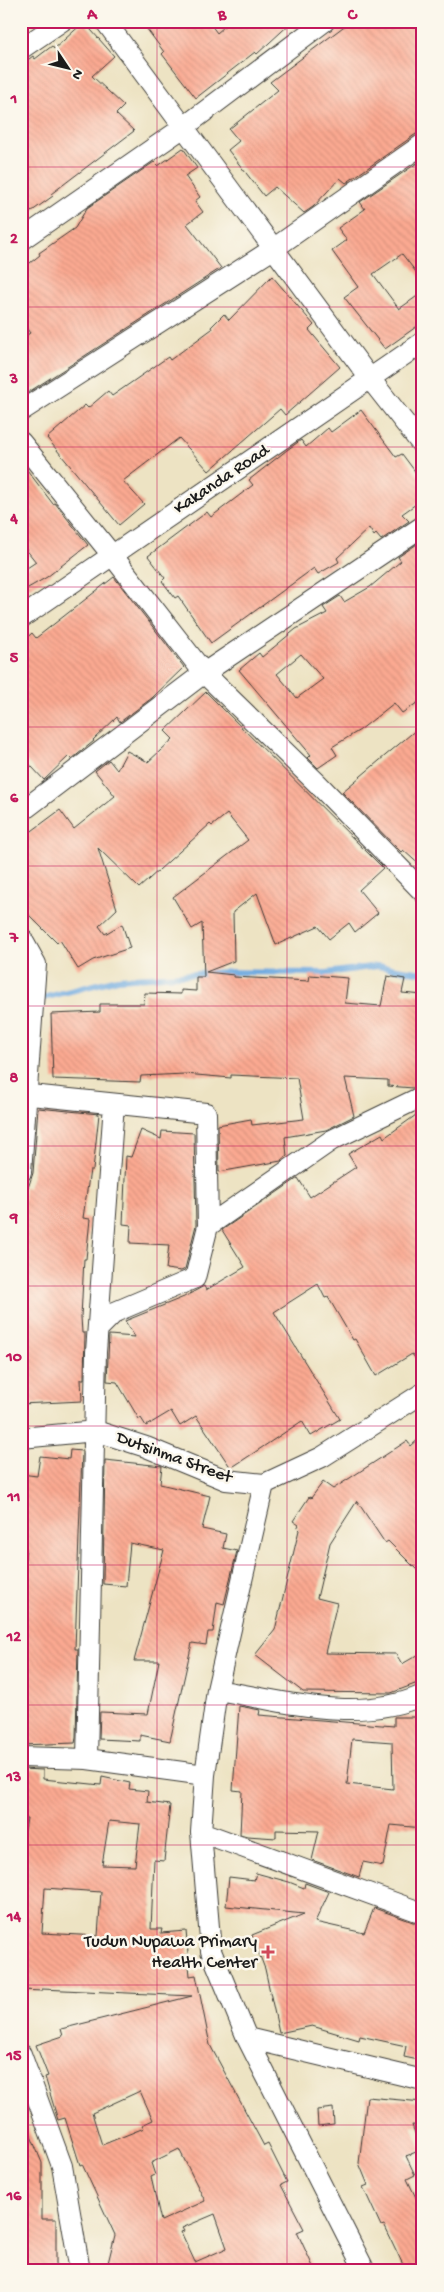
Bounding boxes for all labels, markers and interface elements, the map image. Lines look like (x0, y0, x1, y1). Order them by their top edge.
text: A (86, 7, 98, 26)
text: B (217, 7, 227, 26)
text: C (347, 7, 358, 26)
north arrow (42, 42, 92, 92)
text: N (67, 65, 86, 83)
text: 1 (10, 91, 17, 110)
text: 2 (10, 231, 18, 250)
text: 3 (9, 371, 18, 390)
street label: Kakanda Road (170, 440, 275, 520)
text: 4 (9, 511, 18, 530)
text: 5 (10, 650, 19, 669)
text: 6 (10, 790, 19, 809)
text: 7 (9, 930, 19, 949)
text: 8 (10, 1070, 19, 1089)
text: 9 (9, 1210, 18, 1229)
text: 10 (5, 1349, 22, 1368)
street label: Dutsinma Street (112, 1427, 236, 1489)
text: 11 (7, 1489, 20, 1508)
text: 12 (6, 1629, 21, 1648)
text: 13 (6, 1769, 21, 1788)
text: 14 (6, 1909, 21, 1928)
place label: Tudun Nupawa Primary Health Center (83, 1932, 259, 1974)
marker: Tudun Nupawa Primary Health Center (261, 1945, 275, 1959)
text: 15 (6, 2048, 22, 2067)
text: 16 (6, 2188, 22, 2207)

